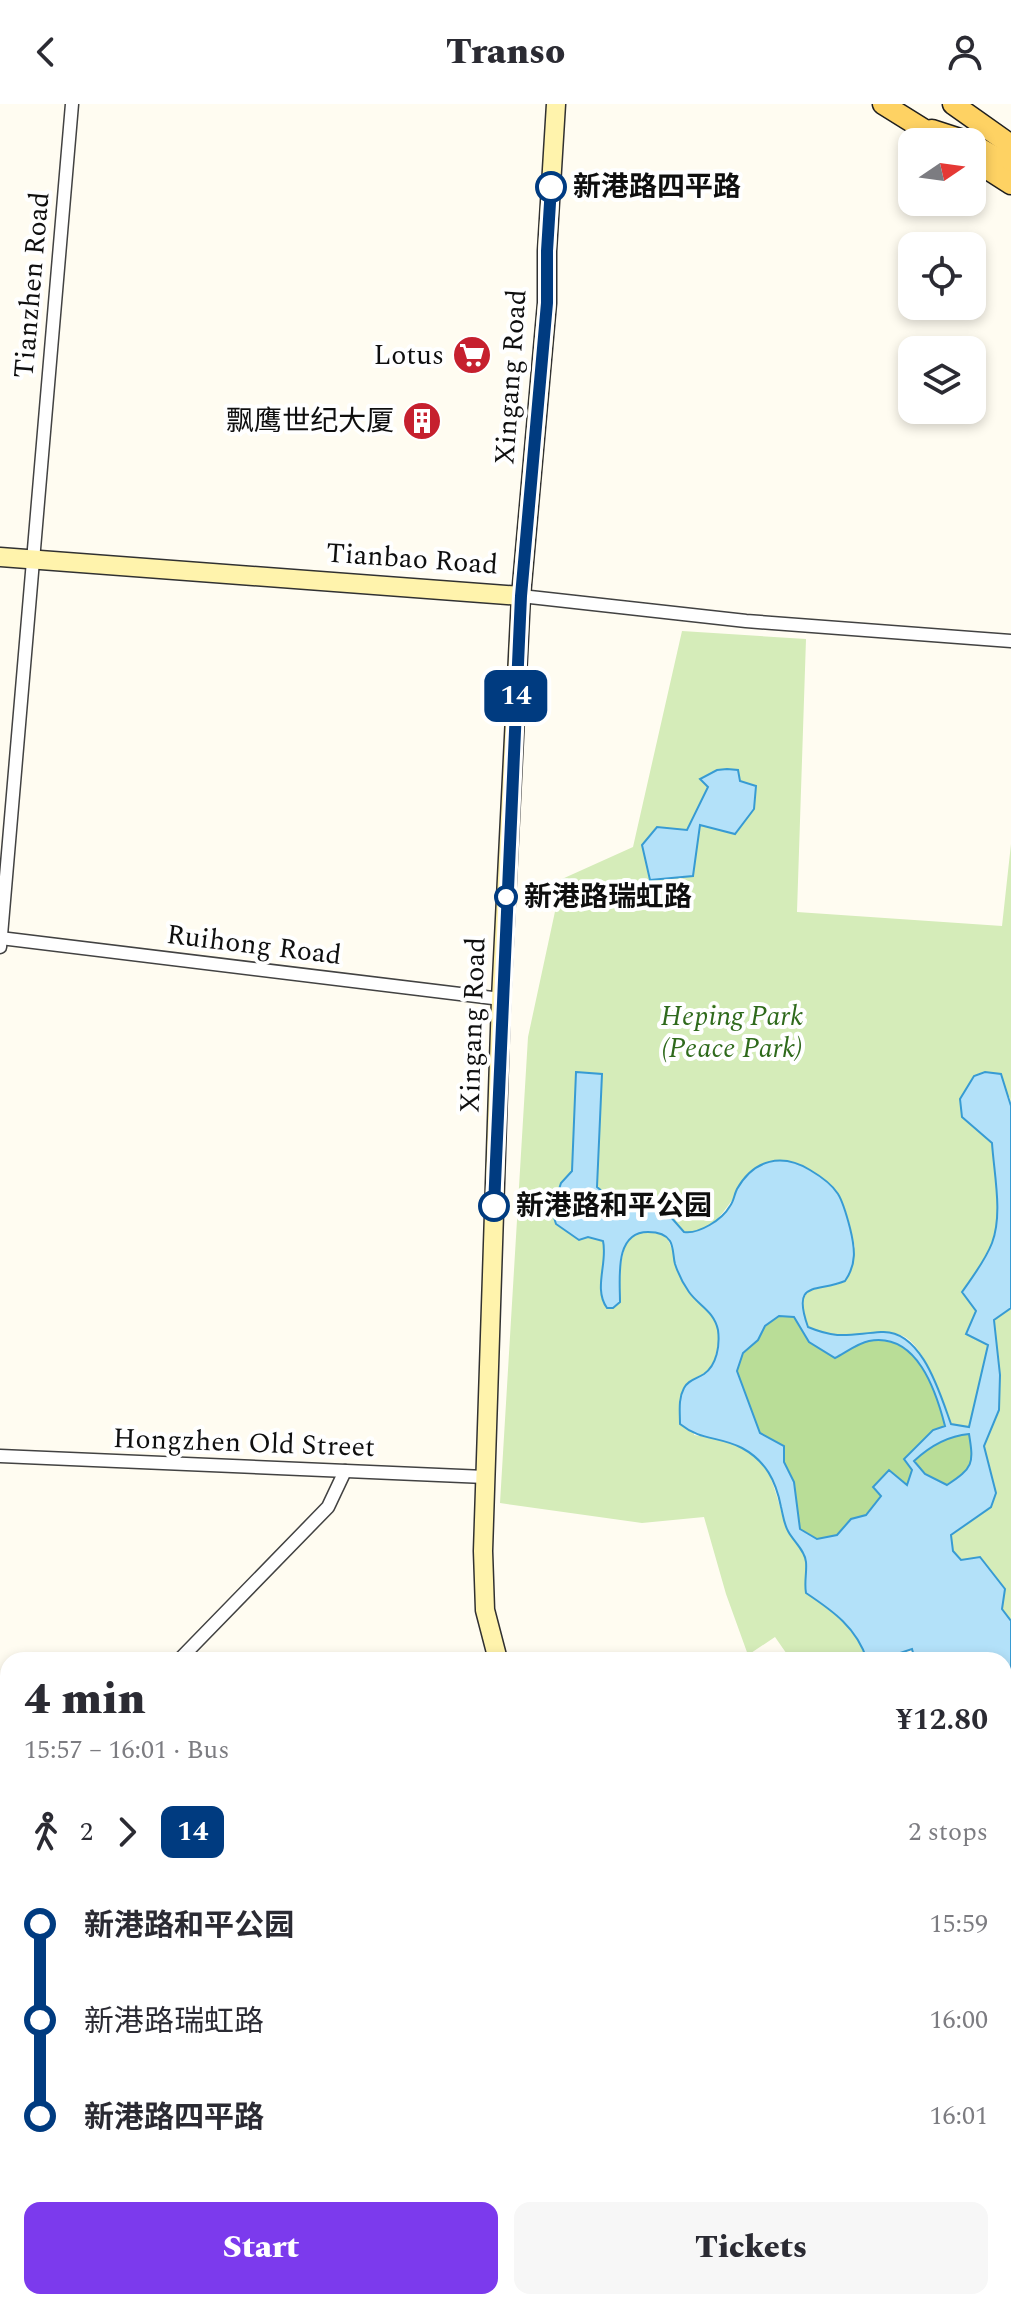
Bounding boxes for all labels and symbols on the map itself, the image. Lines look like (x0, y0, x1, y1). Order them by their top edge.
north arrow (898, 128, 986, 216)
place label: 新港路四平路 (573, 166, 741, 209)
marker: 新港路四平路 (536, 172, 566, 202)
street label: Tianzhen Road (2, 190, 62, 380)
street label: Xingang Road (483, 288, 539, 466)
place label: Lotus (373, 334, 444, 377)
supermarket icon: Lotus (451, 334, 493, 376)
place label: 飘鹰世纪大厦 (226, 400, 394, 443)
building icon: 飘鹰世纪大厦 (401, 400, 443, 442)
street label: Tianbao Road (325, 532, 499, 586)
line badge: 14 (480, 670, 552, 722)
place label: 新港路瑞虹路 (524, 876, 692, 919)
marker: 新港路瑞虹路 (495, 886, 517, 908)
street label: Ruihong Road (164, 913, 344, 977)
street label: Xingang Road (448, 936, 498, 1114)
park label: Heping Park (Peace Park) (661, 995, 803, 1070)
place label: 新港路和平公园 (516, 1185, 712, 1228)
marker: 新港路和平公园 (479, 1191, 509, 1221)
street label: Hongzhen Old Street (112, 1417, 376, 1469)

